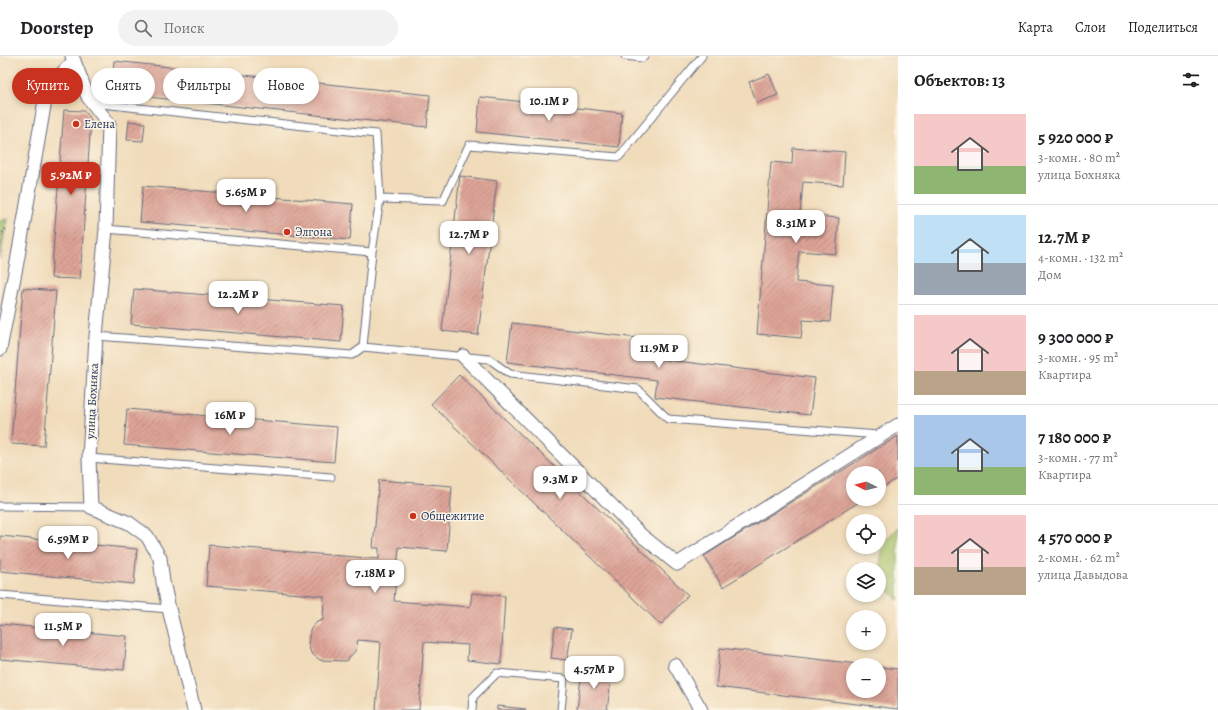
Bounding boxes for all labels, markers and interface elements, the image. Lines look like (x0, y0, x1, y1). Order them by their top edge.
search box (118, 10, 398, 46)
text: Doorstep (20, 15, 94, 41)
icon: search (132, 17, 154, 39)
text: Поиск (164, 18, 205, 38)
text: Карта (1018, 18, 1053, 37)
text: Слои (1075, 18, 1106, 37)
text: Поделиться (1128, 18, 1198, 37)
chip: Купить (12, 68, 83, 104)
chip: Снять (91, 68, 155, 104)
chip: Фильтры (163, 68, 245, 104)
chip: Новое (253, 68, 319, 104)
text: Объектов: 13 (914, 69, 1005, 92)
icon: filters (1180, 69, 1202, 91)
pin: 10.1M ₽ (512, 88, 586, 122)
text: 10.1M ₽ (529, 92, 569, 109)
place label: Елена (84, 116, 116, 132)
marker: Елена (71, 119, 81, 129)
text: 5 920 000 ₽ (1038, 126, 1113, 149)
icon: home (946, 130, 994, 178)
text: 3-комн. · 80 m² (1038, 149, 1120, 166)
pin: 5.92M ₽ (34, 162, 108, 196)
text: 5.92M ₽ (50, 166, 92, 183)
text: улица Бохняка (1038, 166, 1121, 183)
pin: 5.65M ₽ (209, 179, 283, 213)
text: 5.65M ₽ (226, 183, 266, 200)
pin: 8.31M ₽ (759, 210, 833, 244)
text: 8.31M ₽ (776, 214, 816, 231)
pin: 12.7M ₽ (432, 221, 506, 255)
place label: Элгона (295, 224, 332, 240)
text: 12.7M ₽ (449, 225, 489, 242)
text: 12.7M ₽ (1038, 226, 1090, 249)
marker: Элгона (282, 227, 292, 237)
icon: home (946, 231, 994, 279)
text: 4-комн. · 132 m² (1038, 249, 1123, 266)
text: Дом (1038, 266, 1062, 283)
pin: 12.2M ₽ (201, 281, 275, 315)
text: 12.2M ₽ (218, 285, 258, 302)
text: 9 300 000 ₽ (1038, 326, 1113, 349)
icon: home (946, 331, 994, 379)
pin: 11.9M ₽ (622, 335, 696, 369)
text: 11.9M ₽ (640, 339, 678, 356)
text: 3-комн. · 95 m² (1038, 349, 1118, 366)
street label: улица Бохняка (82, 362, 102, 440)
text: Квартира (1038, 366, 1092, 383)
pin: 16M ₽ (202, 402, 258, 436)
text: 16M ₽ (215, 406, 245, 423)
text: 7 180 000 ₽ (1038, 426, 1111, 449)
icon: home (946, 431, 994, 479)
text: 3-комн. · 77 m² (1038, 449, 1118, 466)
pin: 9.3M ₽ (527, 466, 593, 500)
north arrow (846, 466, 886, 506)
map controls (846, 466, 886, 698)
text: Квартира (1038, 466, 1092, 483)
text: 9.3M ₽ (543, 470, 577, 487)
place label: Общежитие (421, 508, 485, 524)
marker: Общежитие (408, 511, 418, 521)
button: locate (846, 514, 886, 554)
pin: 6.59M ₽ (31, 526, 105, 560)
text: 4 570 000 ₽ (1038, 526, 1112, 549)
text: 6.59M ₽ (47, 530, 89, 547)
icon: home (946, 531, 994, 579)
text: 2-комн. · 62 m² (1038, 549, 1120, 566)
pin: 7.18M ₽ (338, 560, 412, 594)
button: layers (846, 562, 886, 602)
text: 7.18M ₽ (355, 564, 395, 581)
text: улица Давыдова (1038, 566, 1128, 583)
button: + (846, 610, 886, 650)
pin: 11.5M ₽ (26, 613, 100, 647)
text: 11.5M ₽ (44, 617, 82, 634)
pin: 4.57M ₽ (557, 656, 631, 690)
button: − (846, 658, 886, 698)
text: 4.57M ₽ (574, 660, 614, 677)

